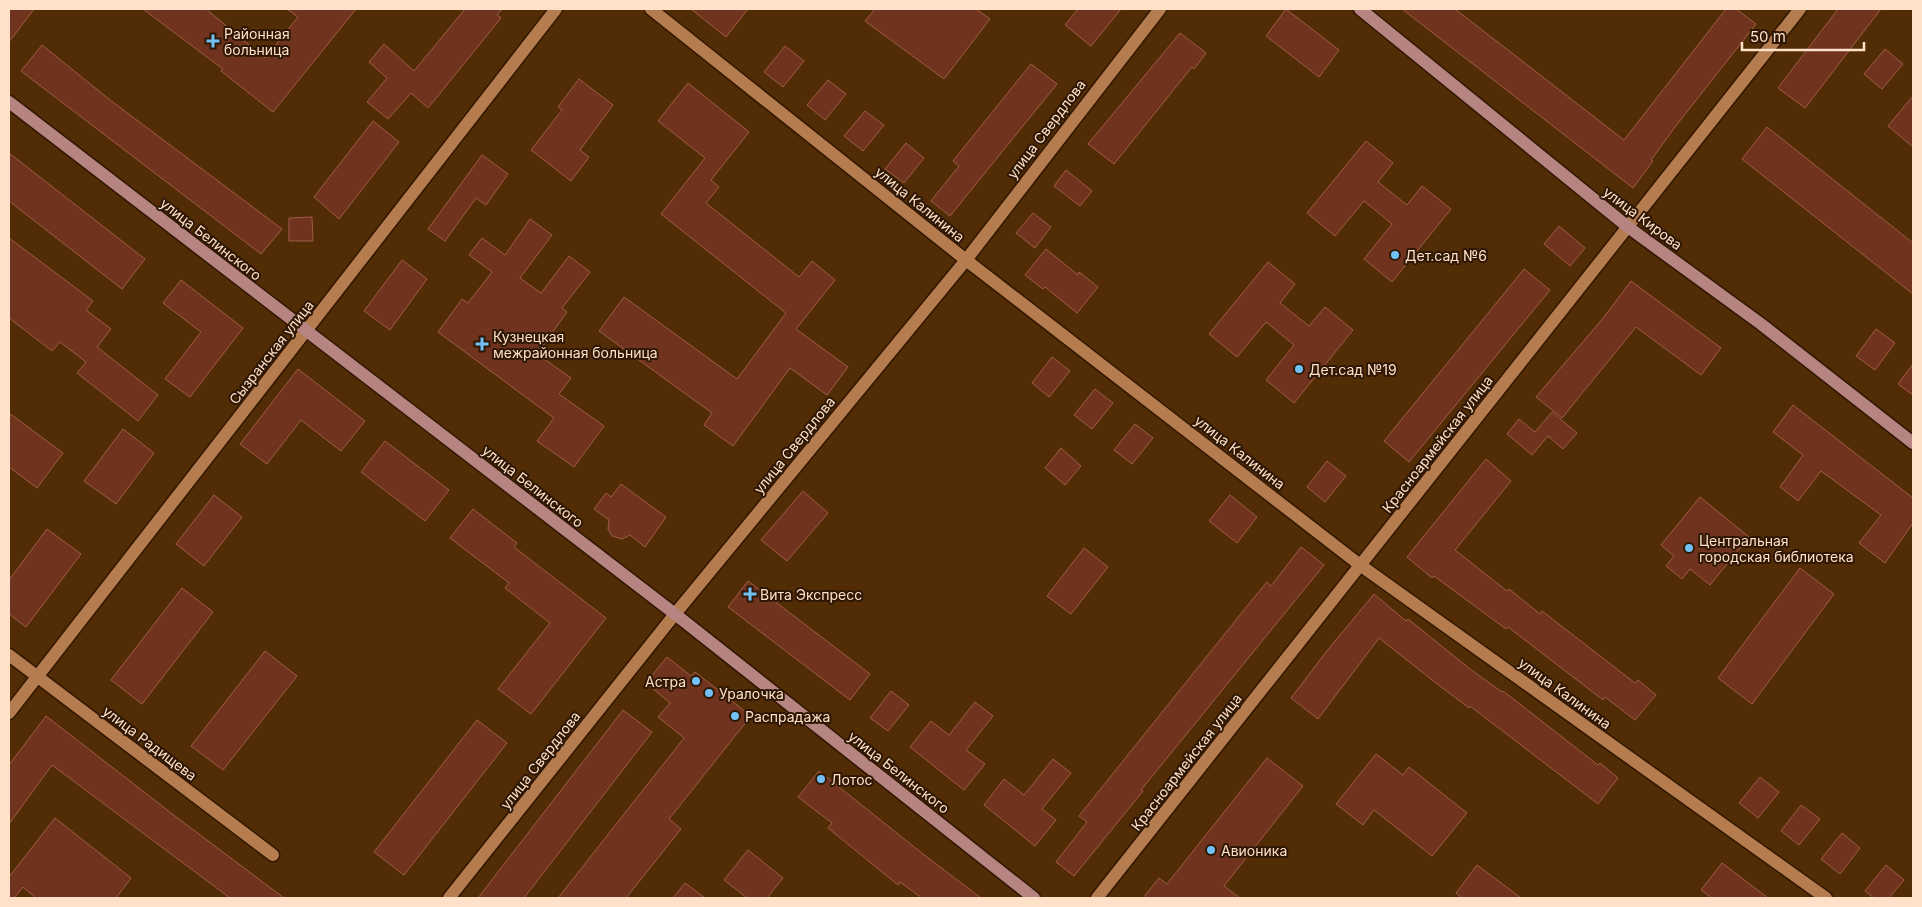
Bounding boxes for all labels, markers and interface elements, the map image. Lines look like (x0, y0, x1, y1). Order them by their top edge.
scale bar (1742, 20, 1864, 52)
place label: Районная больница (224, 25, 290, 58)
text: 50 m (1750, 27, 1786, 46)
marker: Районная больница (206, 34, 220, 48)
street label: улица Свердлова (1003, 76, 1089, 182)
street label: улица Калинина (872, 163, 968, 245)
street label: улица Кирова (1600, 183, 1686, 253)
street label: улица Белинского (157, 194, 265, 284)
place label: Дет.сад №6 (1405, 247, 1487, 264)
marker: Дет.сад №6 (1389, 249, 1401, 261)
street label: Сызранская улица (225, 297, 317, 407)
place label: Кузнецкая межрайонная больница (493, 328, 658, 361)
marker: Кузнецкая межрайонная больница (475, 337, 489, 351)
place label: Дет.сад №19 (1309, 361, 1397, 378)
marker: Дет.сад №19 (1293, 363, 1305, 375)
street label: Красноармейская улица (1378, 372, 1496, 516)
street label: улица Свердлова (750, 393, 838, 497)
street label: улица Калинина (1191, 411, 1289, 493)
street label: улица Белинского (479, 441, 587, 531)
place label: Центральная городская библиотека (1699, 532, 1854, 565)
marker: Центральная городская библиотека (1683, 542, 1695, 554)
place label: Вита Экспресс (760, 586, 862, 603)
marker: Вита Экспресс (744, 588, 756, 600)
street label: улица Калинина (1515, 654, 1615, 732)
place label: Астра (645, 673, 686, 690)
marker: Астра (690, 675, 702, 687)
place label: Уралочка (719, 685, 784, 702)
marker: Уралочка (703, 687, 715, 699)
street label: Красноармейская улица (1127, 690, 1245, 834)
street label: улица Радищева (100, 702, 200, 784)
street label: улица Свердлова (496, 708, 584, 812)
place label: Распрадажа (745, 708, 830, 725)
marker: Распрадажа (729, 710, 741, 722)
street label: улица Белинского (845, 727, 953, 817)
place label: Лотос (831, 771, 873, 788)
marker: Лотос (815, 773, 827, 785)
place label: Авионика (1221, 842, 1287, 859)
marker: Авионика (1205, 844, 1217, 856)

